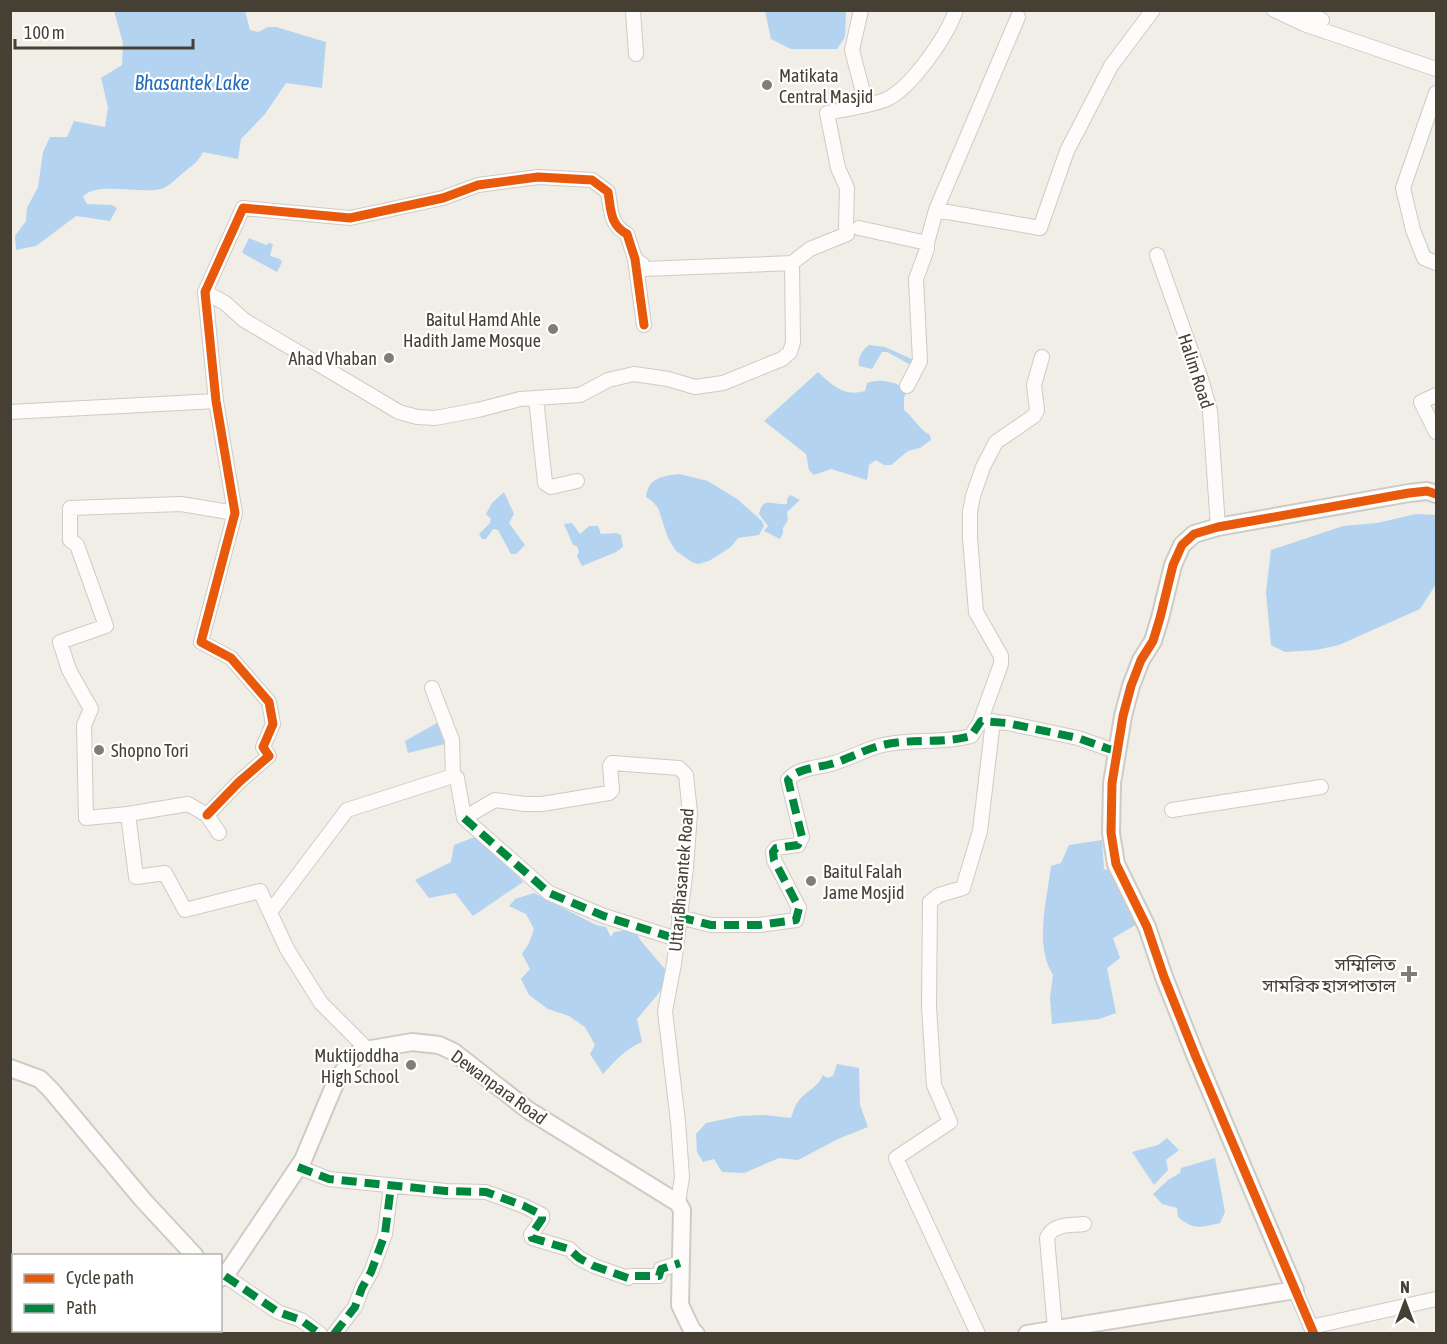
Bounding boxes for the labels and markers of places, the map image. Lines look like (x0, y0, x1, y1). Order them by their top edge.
place label: Matikata Central Masjid (779, 65, 873, 107)
marker: Matikata Central Masjid (760, 78, 774, 92)
place label: Baitul Hamd Ahle Hadith Jame Mosque (403, 309, 541, 351)
marker: Baitul Hamd Ahle Hadith Jame Mosque (546, 322, 560, 336)
place label: Ahad Vhaban (289, 348, 377, 369)
marker: Ahad Vhaban (382, 351, 396, 365)
place label: Shopno Tori (111, 740, 189, 761)
marker: Shopno Tori (92, 743, 106, 757)
place label: Baitul Falah Jame Mosjid (823, 861, 904, 903)
marker: Baitul Falah Jame Mosjid (804, 874, 818, 888)
place label: সম্মিলিত সামরিক হাসপাতাল (1262, 954, 1397, 996)
marker: সম্মিলিত সামরিক হাসপাতাল (1400, 965, 1418, 983)
place label: Muktijoddha High School (314, 1045, 399, 1087)
marker: Muktijoddha High School (404, 1058, 418, 1072)

